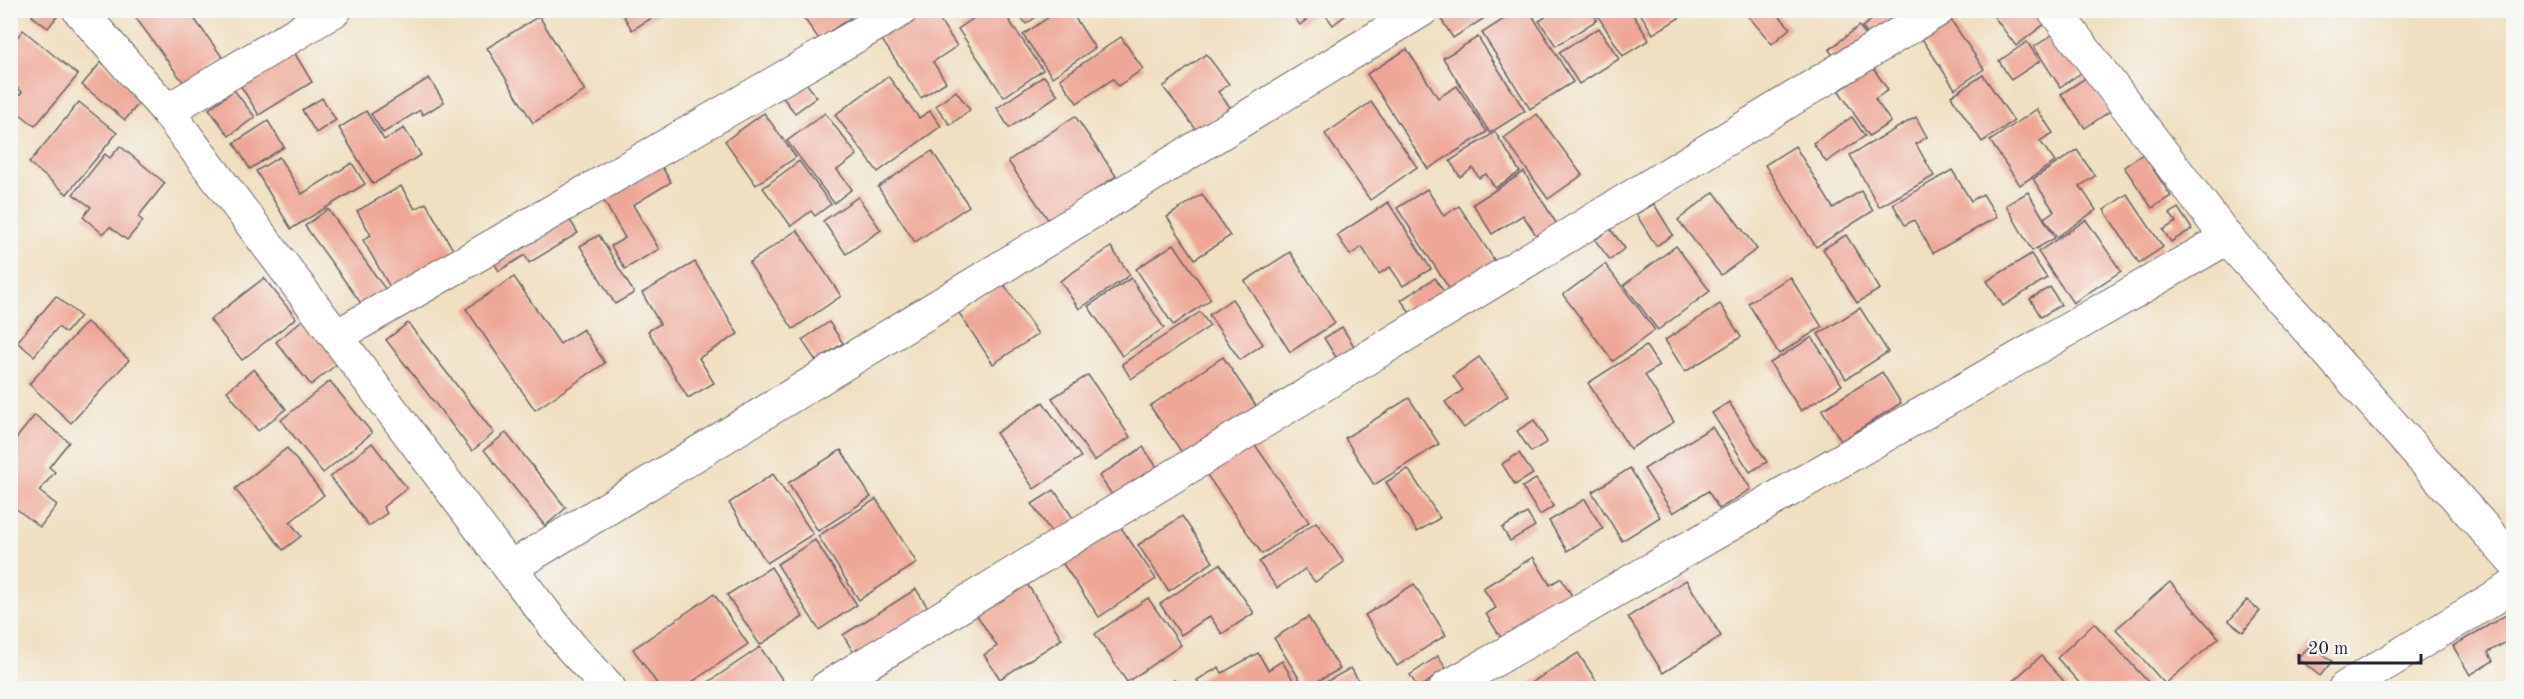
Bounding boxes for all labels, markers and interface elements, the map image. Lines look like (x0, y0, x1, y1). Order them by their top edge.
scale bar (2299, 627, 2420, 665)
text: 20 m (2308, 640, 2348, 658)

